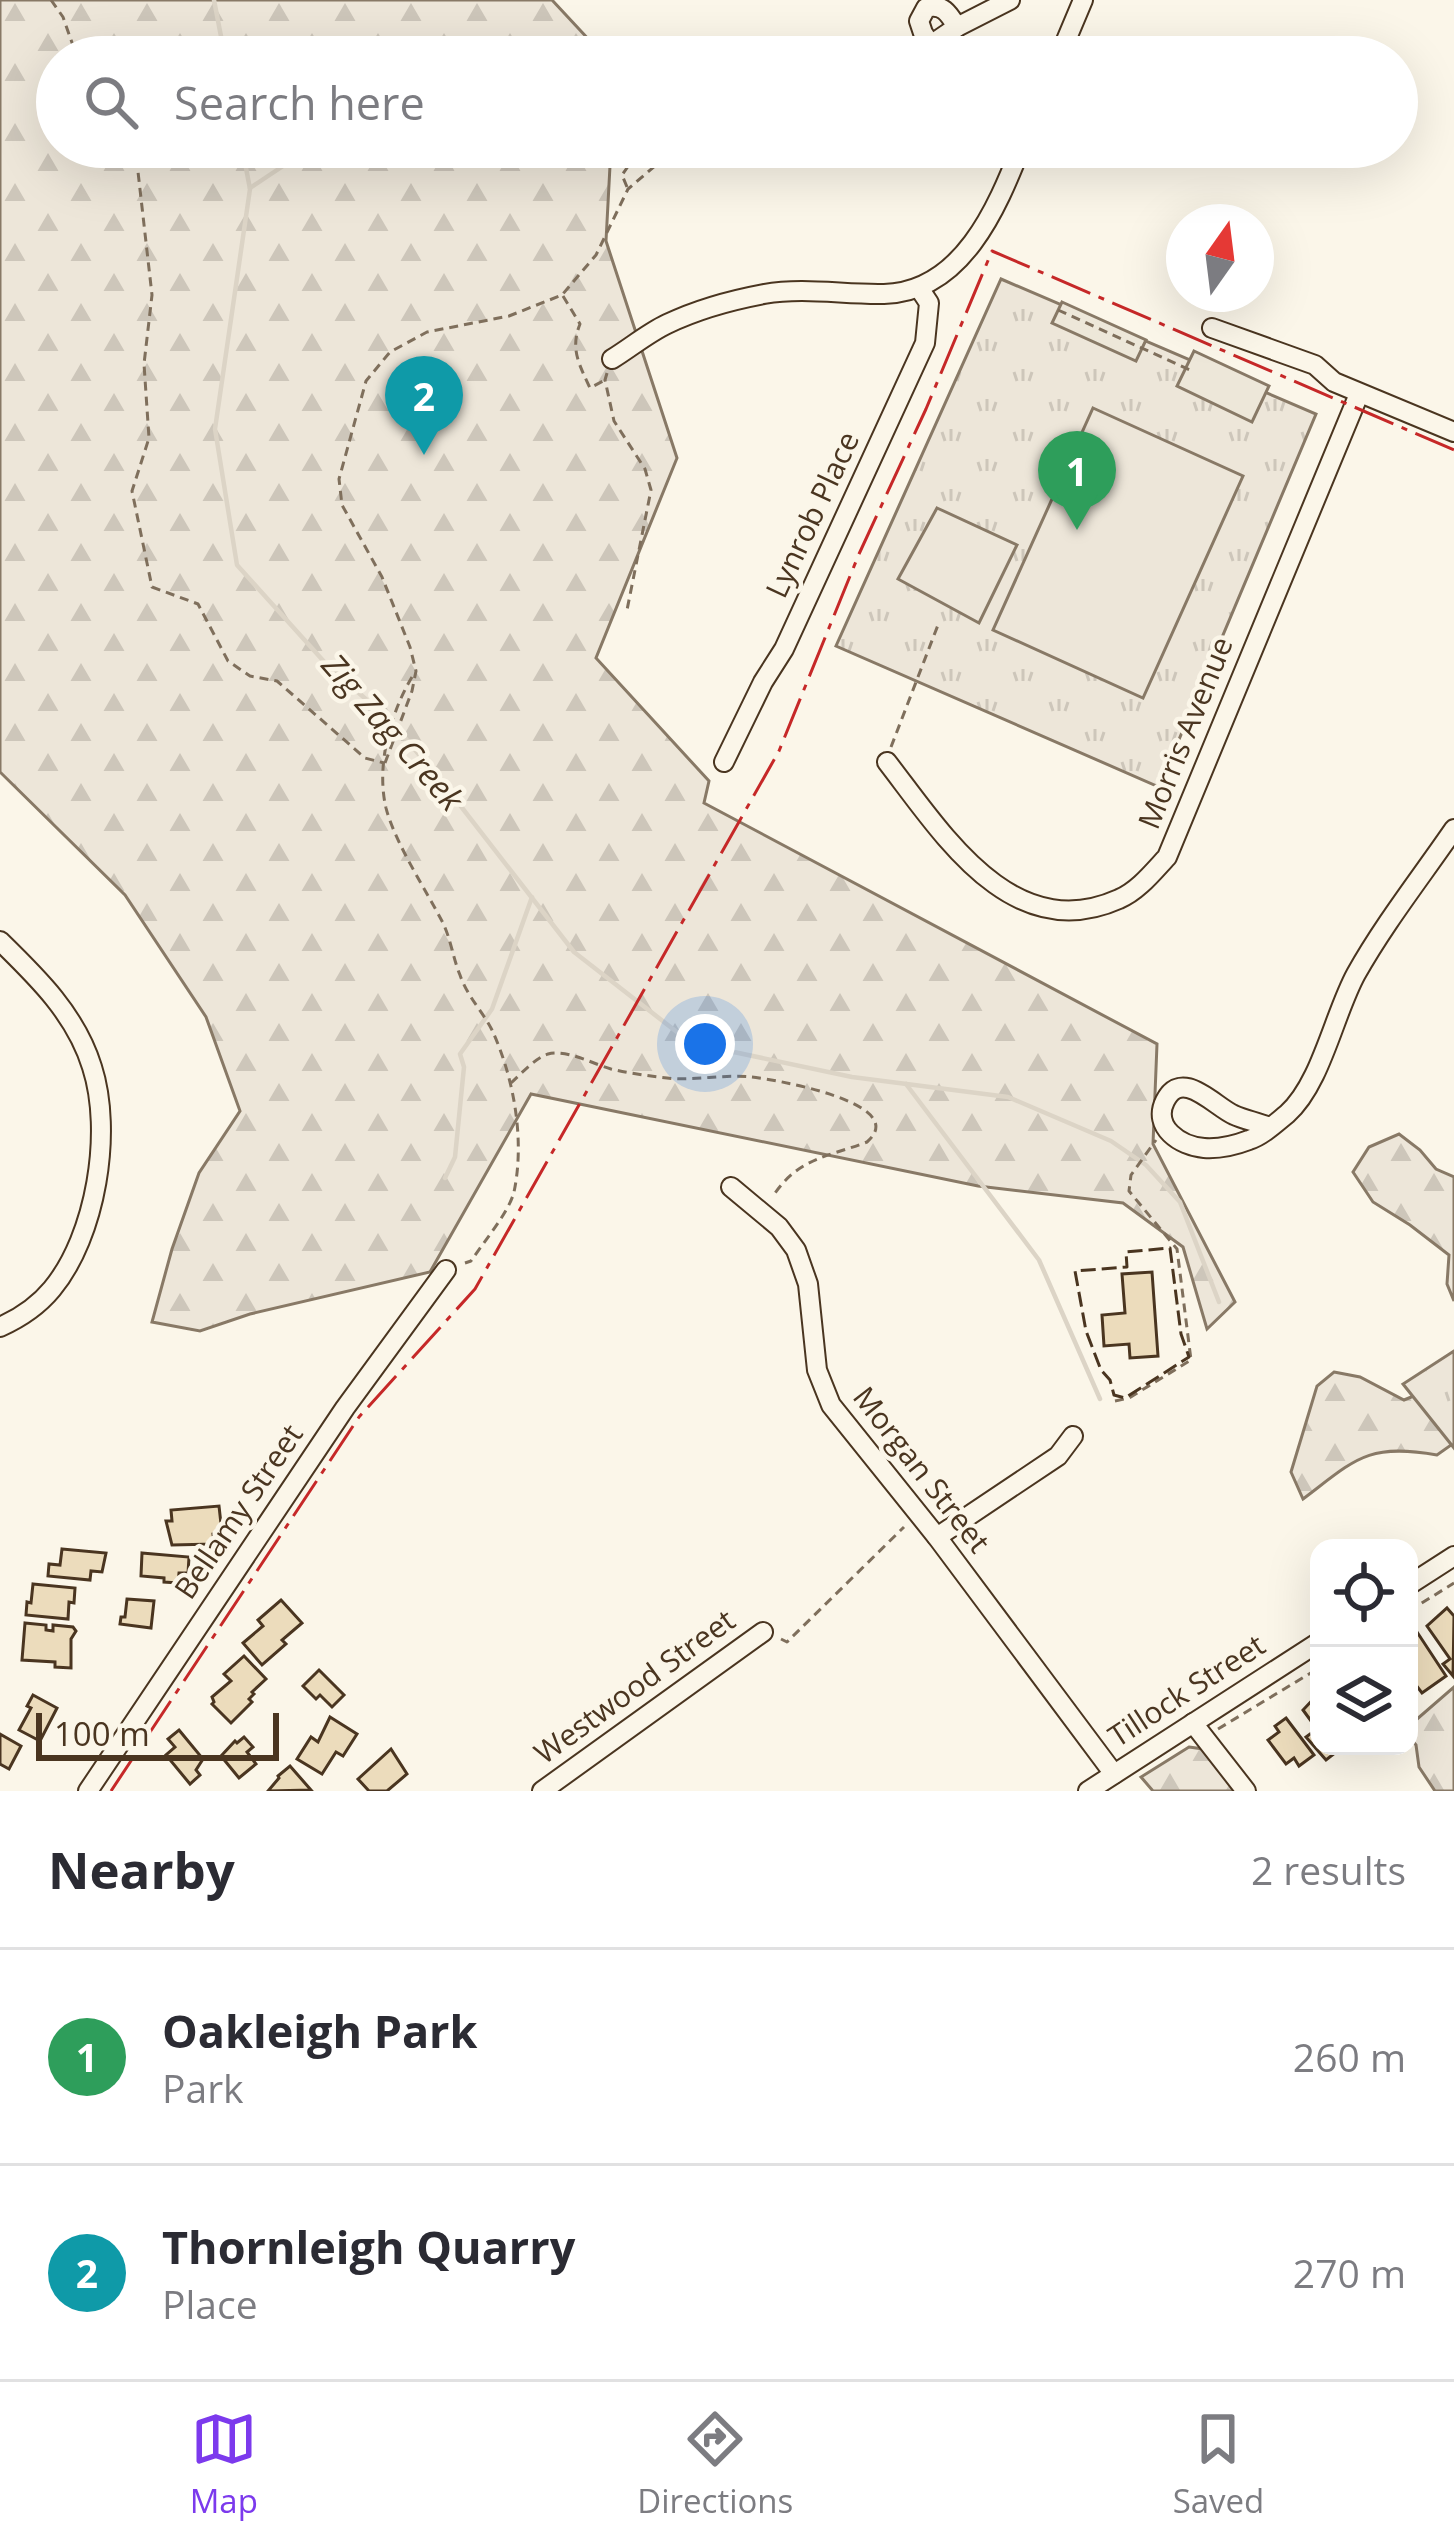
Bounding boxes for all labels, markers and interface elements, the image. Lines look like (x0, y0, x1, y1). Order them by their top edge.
search box (36, 36, 1418, 168)
icon: search (78, 69, 144, 135)
text: Search here (174, 72, 425, 133)
north arrow (1166, 204, 1274, 312)
pin: 2 (385, 356, 463, 455)
street label: Lynrob Place (755, 425, 868, 604)
pin: 1 (1038, 431, 1116, 530)
street label: Morris Avenue (1127, 630, 1242, 835)
water label: Zig Zag Creek (312, 643, 476, 821)
your location (675, 1014, 735, 1074)
street label: Morgan Street (844, 1378, 1000, 1561)
street label: Bellamy Street (164, 1416, 311, 1607)
map controls (1310, 1539, 1418, 1755)
button: locate (1310, 1539, 1418, 1647)
street label: Westwood Street (525, 1599, 743, 1773)
street label: Tillock Street (1100, 1624, 1272, 1756)
button: layers (1310, 1647, 1418, 1755)
scale bar (36, 1707, 279, 1760)
text: 100 m (54, 1711, 150, 1756)
text: Nearby (48, 1834, 235, 1904)
text: 2 results (1251, 1843, 1406, 1896)
text: Oakleigh Park (162, 2000, 477, 2061)
text: 1 (76, 2030, 98, 2083)
text: 260 m (1293, 2030, 1406, 2083)
text: Park (162, 2061, 244, 2114)
text: Thornleigh Quarry (162, 2216, 575, 2277)
text: 2 (76, 2246, 98, 2299)
text: 270 m (1293, 2246, 1406, 2299)
text: Place (162, 2277, 258, 2330)
tab: Map (190, 2406, 258, 2523)
tab: Directions (637, 2406, 793, 2523)
tab: Saved (1173, 2406, 1264, 2523)

